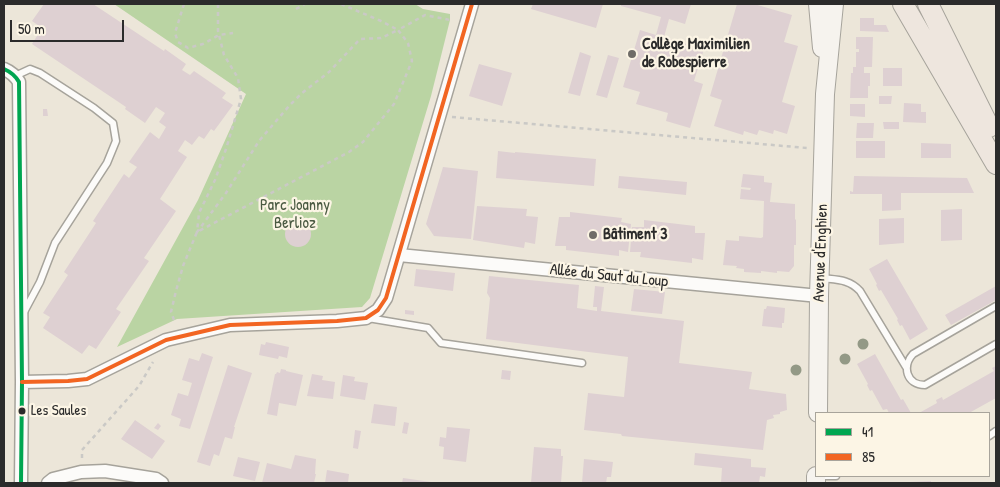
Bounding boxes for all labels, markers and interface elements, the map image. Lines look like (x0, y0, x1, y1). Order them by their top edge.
scale bar (12, 10, 126, 42)
text: 50 m (18, 18, 45, 39)
place label: Collège Maximilien de Robespierre (642, 35, 750, 73)
marker: Collège Maximilien de Robespierre (626, 48, 638, 60)
park label: Parc Joanny Berlioz (260, 196, 330, 234)
street label: Avenue d'Enghien (810, 203, 832, 303)
place label: Bâtiment 3 (603, 225, 667, 245)
marker: Bâtiment 3 (587, 229, 599, 241)
street label: Allée du Saut du Loup (549, 260, 669, 292)
place label: Les Saules (31, 402, 86, 420)
marker: Les Saules (17, 406, 27, 416)
legend (815, 412, 990, 477)
text: 41 (862, 421, 873, 442)
text: 85 (862, 446, 875, 467)

